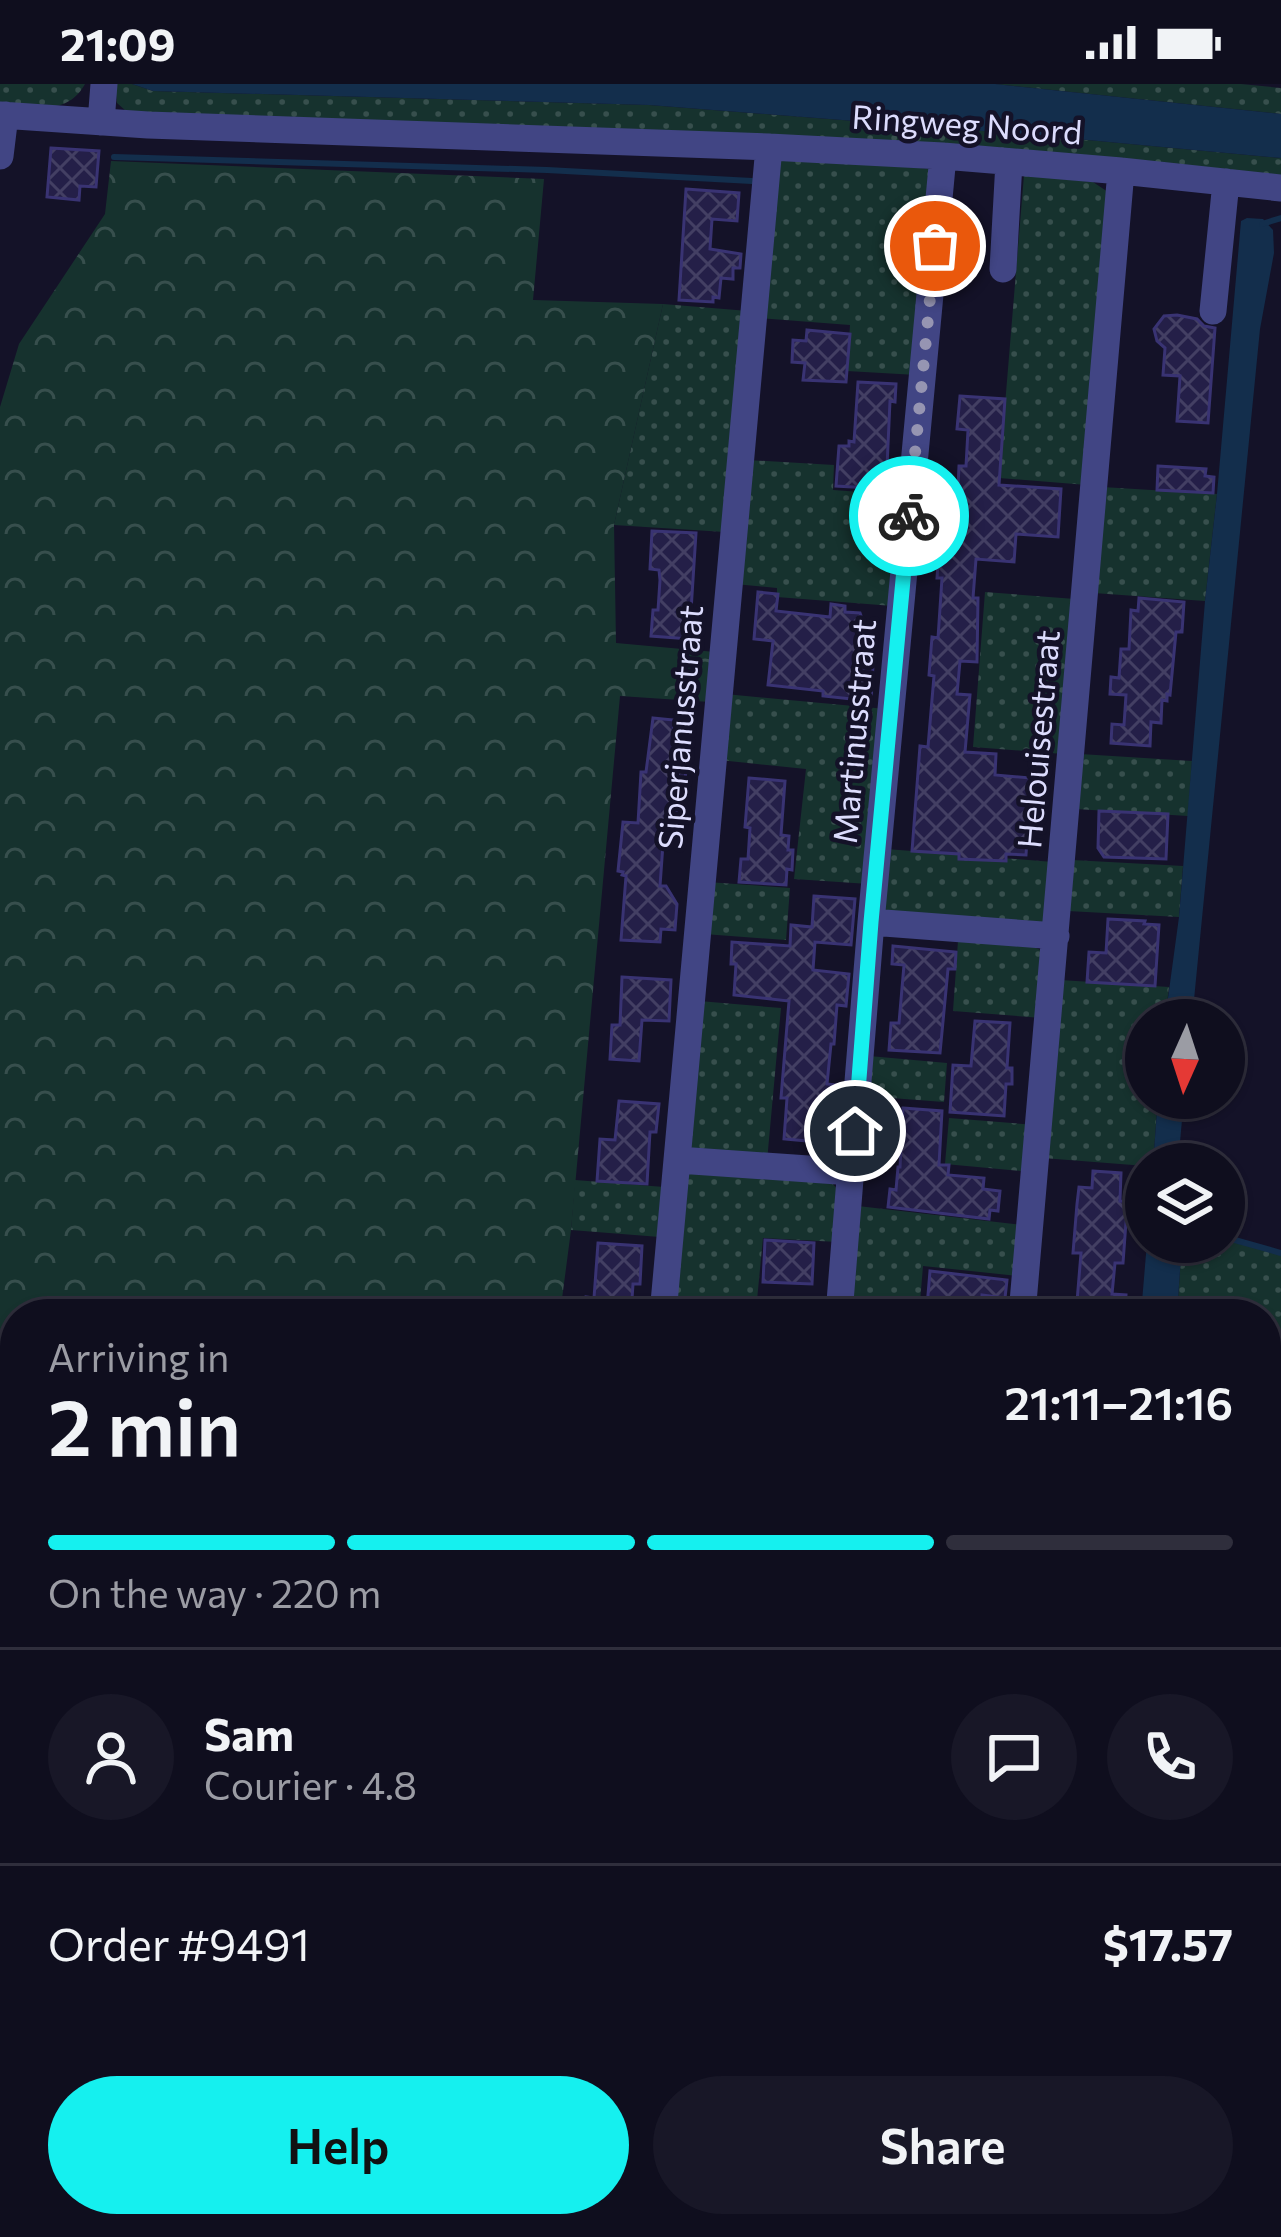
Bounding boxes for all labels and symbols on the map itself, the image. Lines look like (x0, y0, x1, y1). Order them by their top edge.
street label: Ringweg Noord (850, 94, 1084, 152)
pin (884, 195, 986, 297)
courier (849, 456, 969, 576)
street label: Siperjanusstraat (648, 603, 710, 851)
street label: Martinusstraat (823, 617, 883, 845)
street label: Helouisestraat (1007, 628, 1067, 850)
north arrow (1125, 999, 1245, 1119)
pin (804, 1080, 906, 1182)

